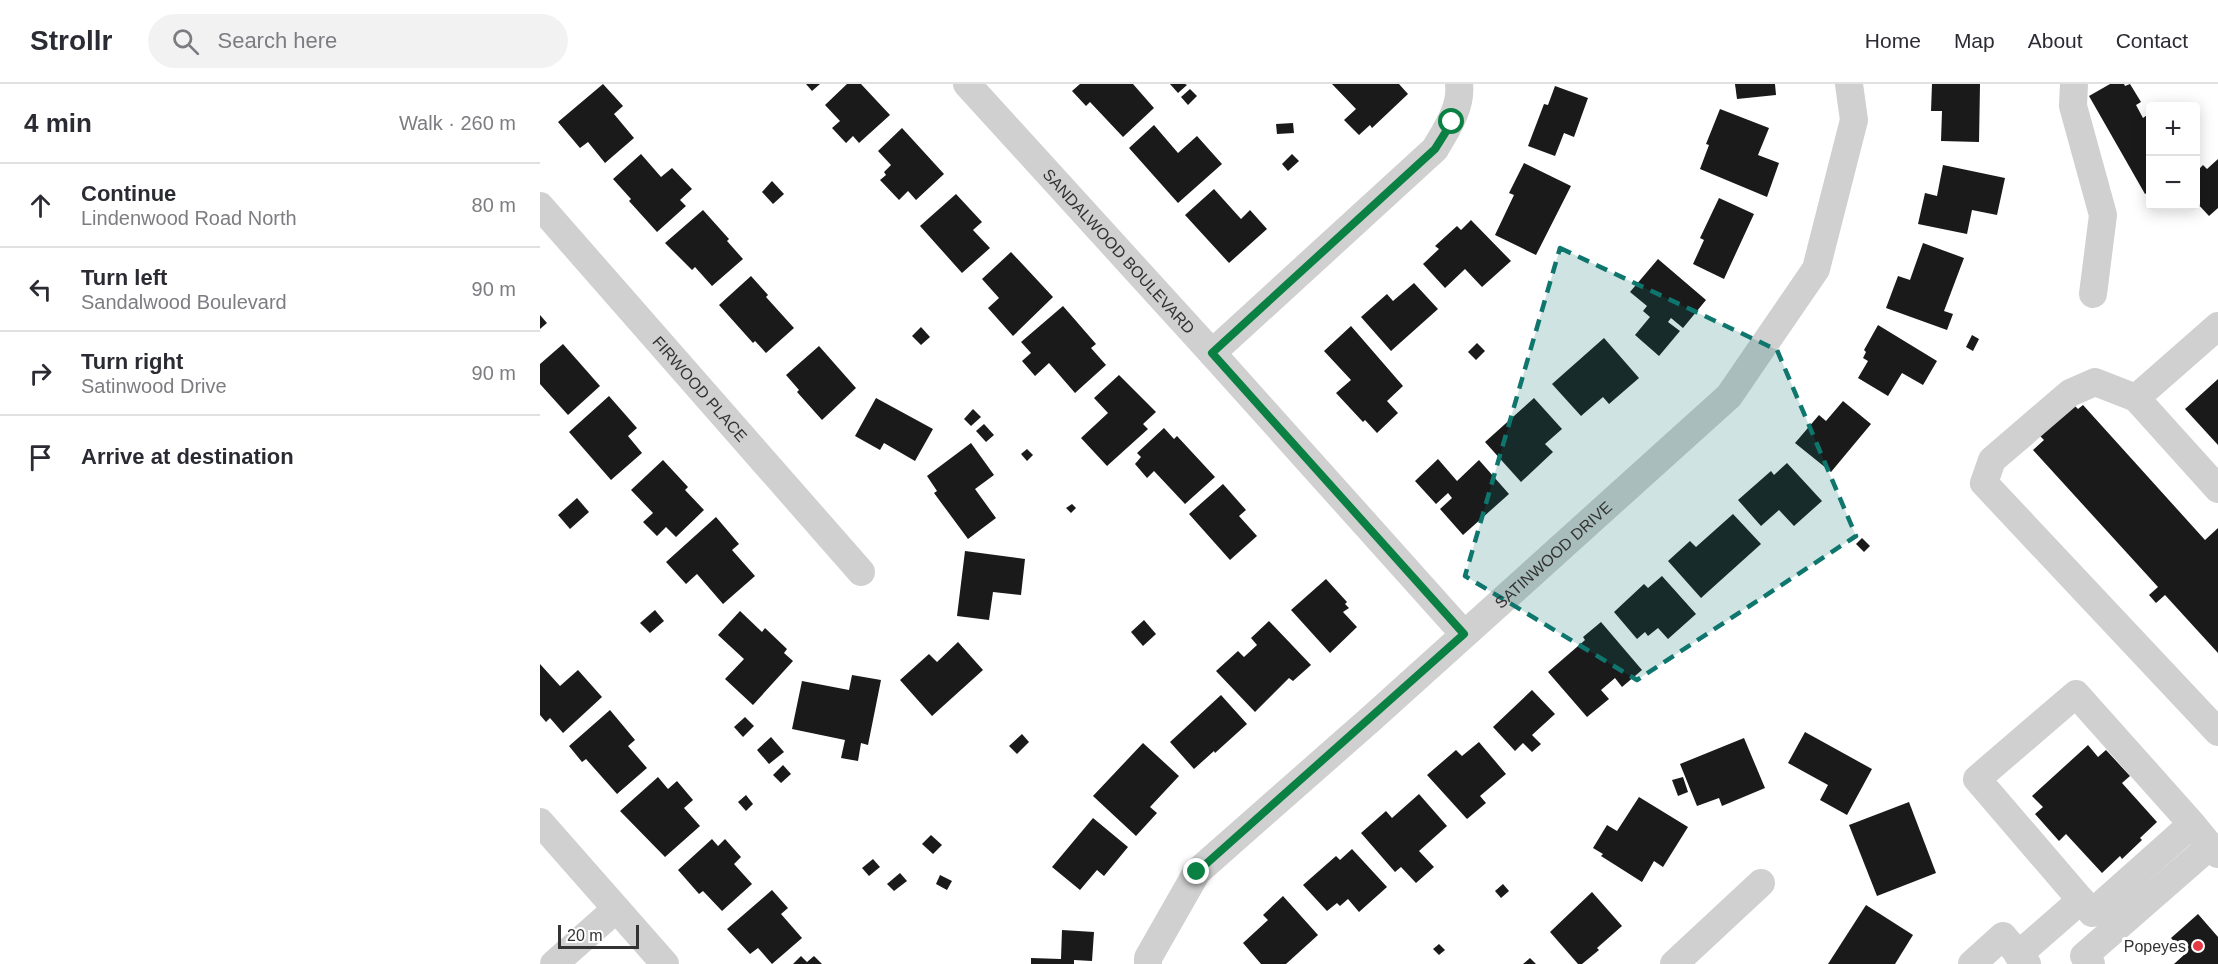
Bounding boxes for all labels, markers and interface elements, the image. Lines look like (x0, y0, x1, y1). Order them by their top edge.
search box (148, 14, 568, 68)
text: Strollr (30, 25, 112, 56)
icon: search (169, 25, 202, 58)
text: Search here (217, 28, 337, 53)
text: Home (1865, 29, 1921, 52)
text: Map (1954, 29, 1995, 52)
text: About (2028, 29, 2083, 52)
text: Contact (2116, 29, 2188, 52)
map controls (2146, 102, 2200, 210)
button: + (2146, 102, 2200, 156)
text: 4 min (24, 108, 92, 138)
route start (1438, 108, 1464, 134)
text: Walk · 260 m (399, 112, 516, 134)
button: − (2146, 156, 2200, 210)
street label: SANDALWOOD BOULEVARD (1040, 166, 1198, 337)
text: Continue (81, 181, 176, 206)
icon: ahead (24, 189, 57, 222)
text: 80 m (472, 194, 516, 216)
text: Lindenwood Road North (81, 207, 297, 229)
text: Turn left (81, 265, 167, 290)
icon: left (24, 273, 57, 306)
text: 90 m (472, 278, 516, 300)
text: Sandalwood Boulevard (81, 291, 287, 313)
street label: FIRWOOD PLACE (649, 333, 750, 445)
text: Turn right (81, 349, 183, 374)
icon: right (24, 357, 57, 390)
text: 90 m (472, 362, 516, 384)
text: Satinwood Drive (81, 375, 227, 397)
icon: arrive (24, 441, 57, 474)
text: Arrive at destination (81, 444, 294, 469)
street label: SATINWOOD DRIVE (1492, 498, 1615, 612)
route end (1183, 858, 1209, 884)
scale bar (558, 922, 639, 950)
text: 20 m (567, 927, 603, 944)
place label: Popeyes (2124, 938, 2186, 955)
marker: Popeyes (2191, 939, 2205, 953)

